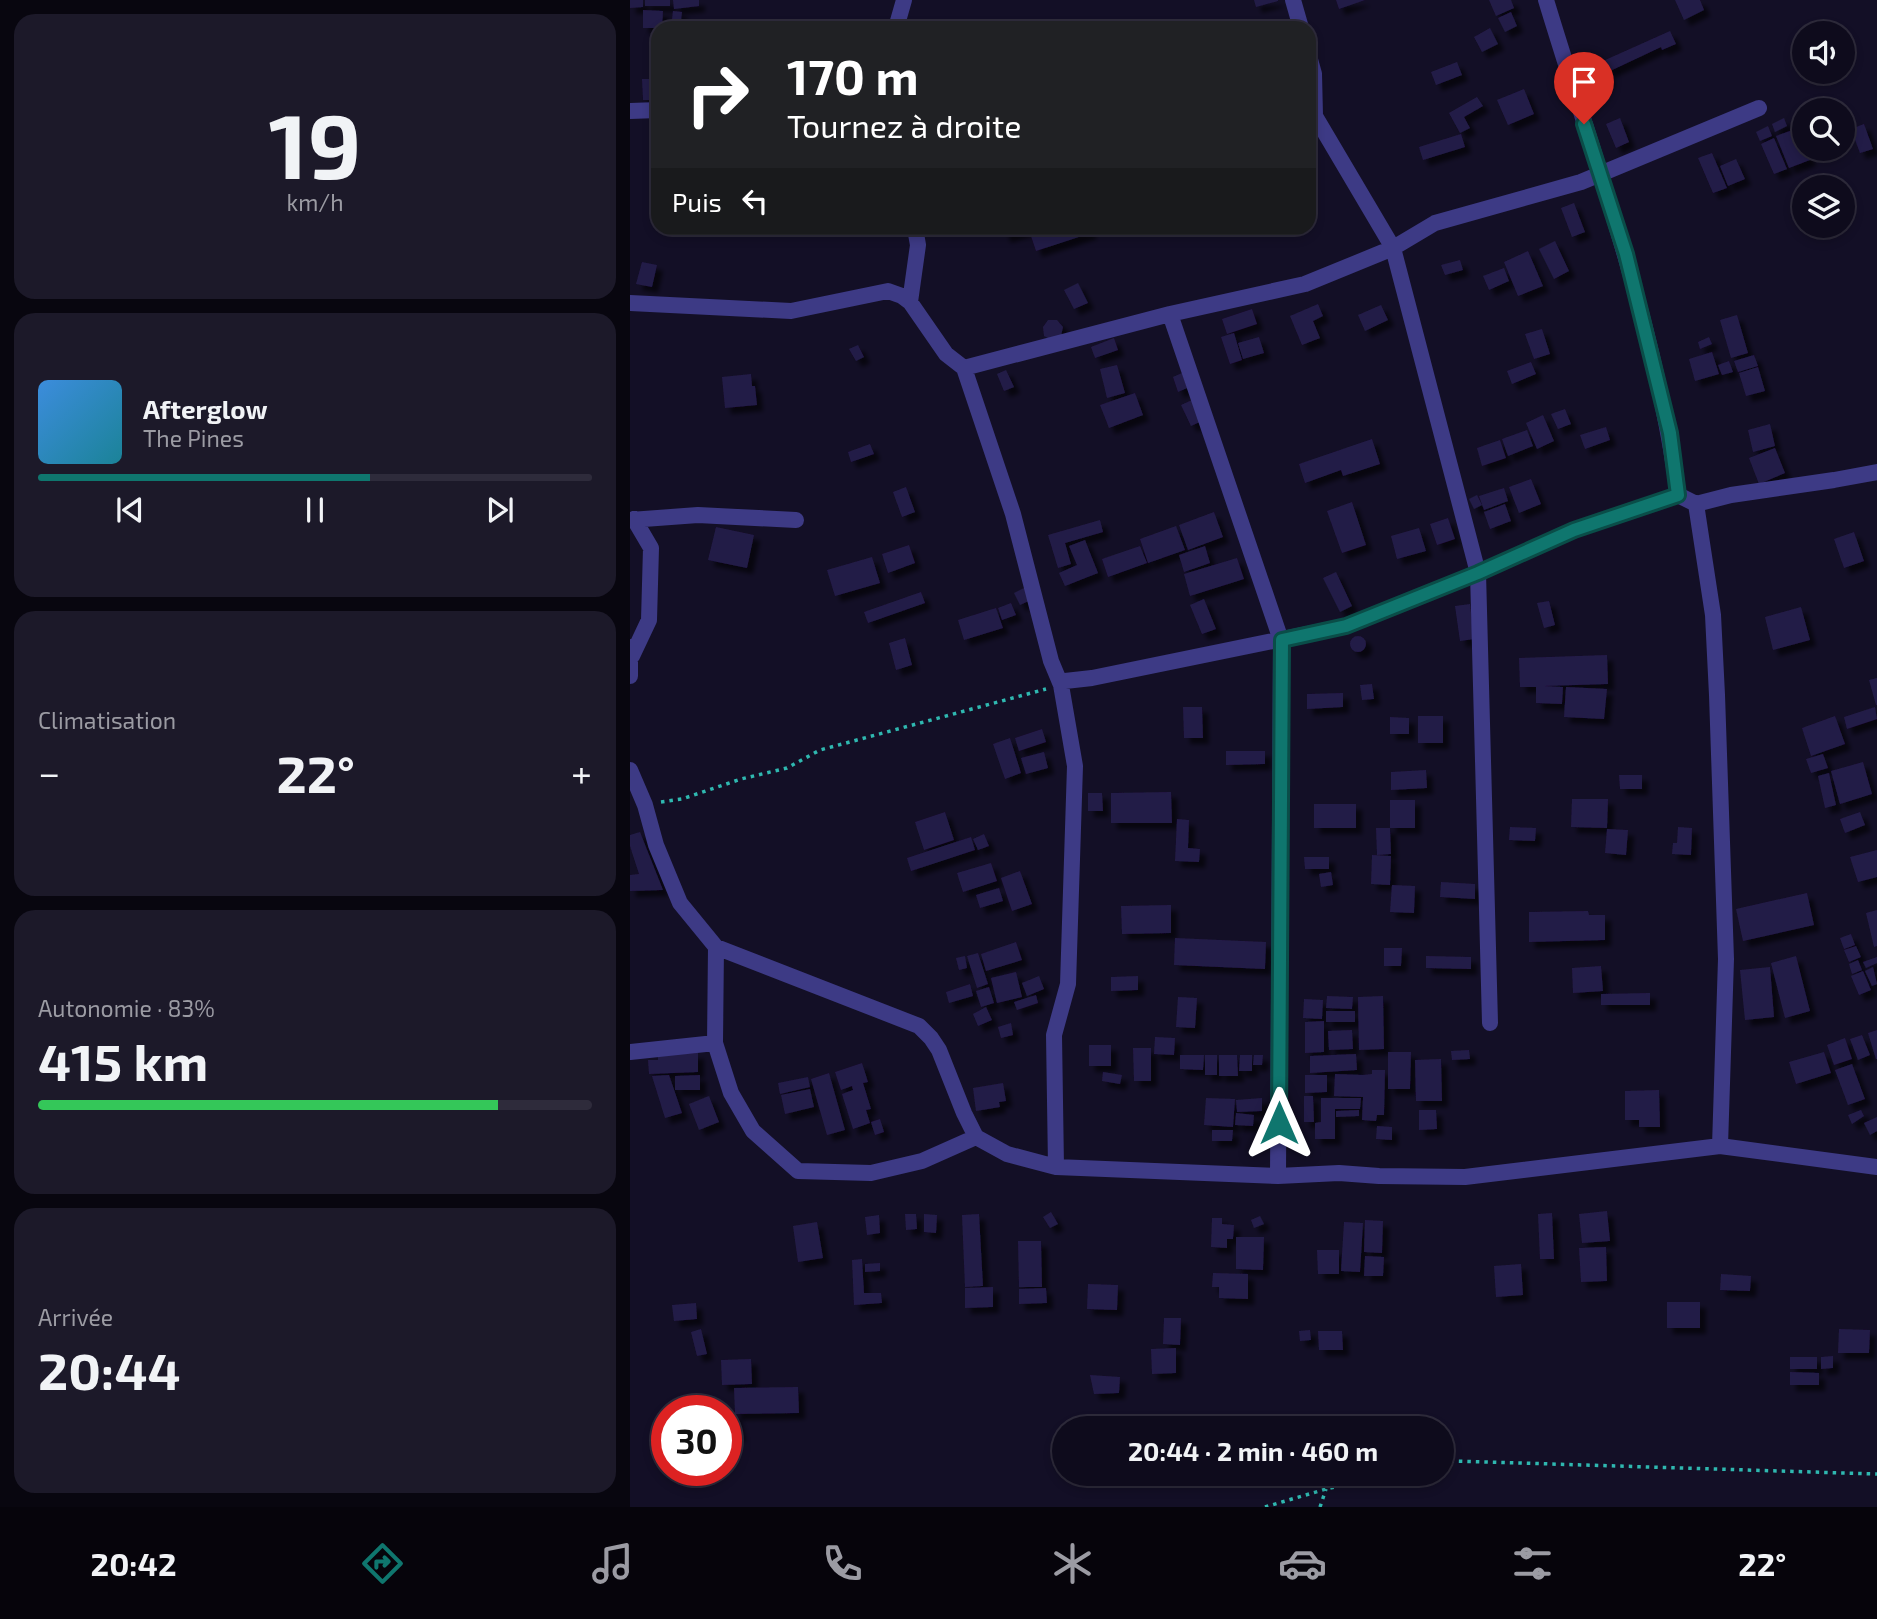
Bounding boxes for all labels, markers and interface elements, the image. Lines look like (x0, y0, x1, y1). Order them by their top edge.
map controls (1792, 21, 1855, 238)
button: sound (1792, 21, 1855, 84)
text: 170 m (787, 46, 919, 105)
icon: right (672, 49, 763, 140)
pin (1554, 52, 1614, 124)
icon: arrive (1565, 63, 1603, 101)
text: 19 (268, 88, 362, 197)
button: search (1792, 98, 1855, 161)
text: Tournez à droite (787, 106, 1021, 144)
button: layers (1792, 175, 1855, 238)
icon: left (736, 182, 774, 220)
text: Puis (672, 186, 722, 217)
text: km/h (286, 188, 344, 216)
text: Afterglow (143, 393, 268, 424)
text: The Pines (143, 424, 244, 452)
icon: previous (111, 491, 149, 529)
icon: pause (296, 491, 334, 529)
icon: next (481, 491, 519, 529)
text: Climatisation (38, 706, 176, 734)
text: 22° (276, 741, 355, 803)
text: − (38, 749, 60, 795)
text: + (571, 749, 592, 795)
text: Autonomie · 83% (38, 994, 215, 1022)
text: 415 km (38, 1029, 208, 1091)
position arrow (1242, 1086, 1316, 1160)
text: Arrivée (38, 1303, 113, 1331)
text: 20:44 (38, 1338, 181, 1400)
speed limit sign: 30 (651, 1395, 742, 1486)
text: 20:44 · 2 min · 460 m (1128, 1435, 1378, 1466)
icon: directions (358, 1539, 407, 1588)
icon: music (588, 1539, 637, 1588)
icon: phone (818, 1539, 867, 1588)
icon: climate (1048, 1539, 1097, 1588)
icon: car (1278, 1539, 1327, 1588)
icon: filters (1508, 1539, 1557, 1588)
text: 20:42 (91, 1544, 177, 1582)
text: 22° (1738, 1544, 1786, 1582)

